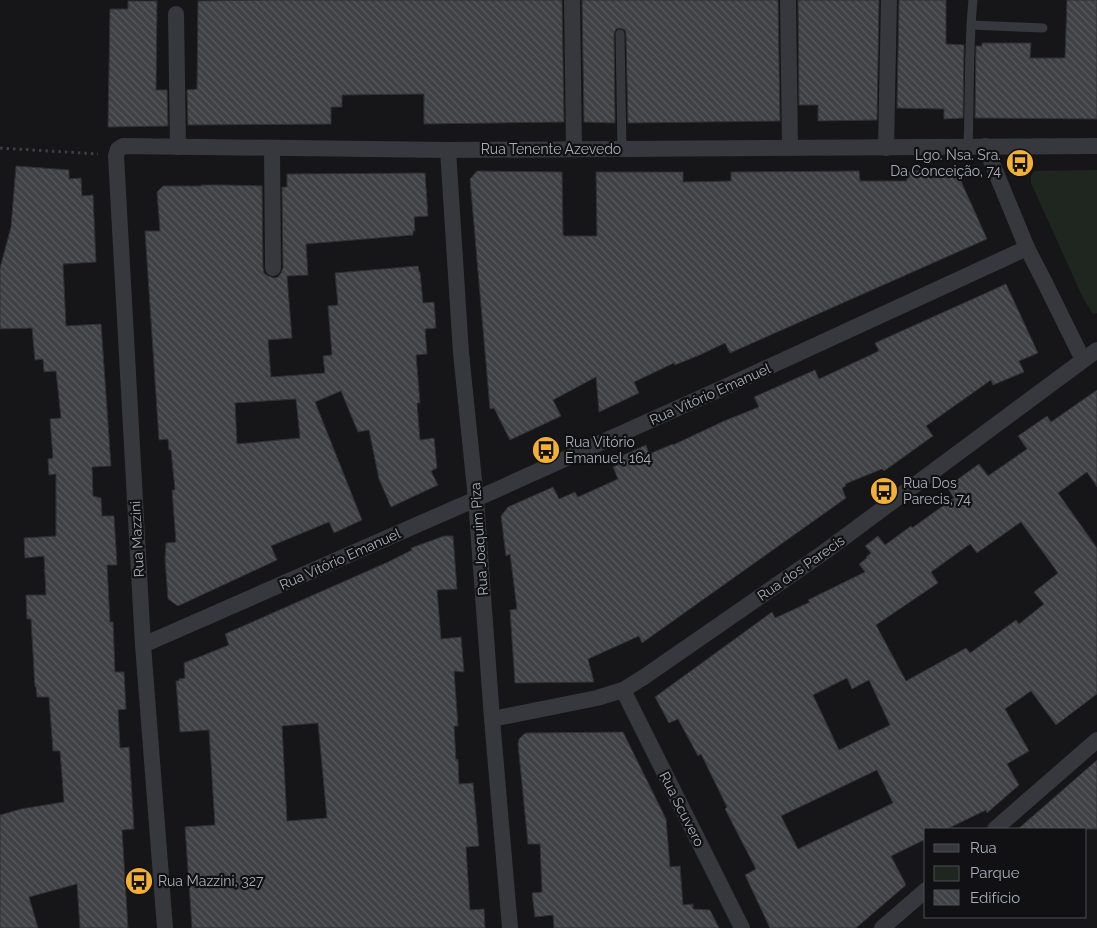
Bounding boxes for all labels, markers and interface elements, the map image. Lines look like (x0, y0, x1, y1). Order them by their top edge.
street label: Rua Tenente Azevedo (481, 141, 621, 157)
place label: Lgo. Nsa. Sra. Da Conceição, 74 (890, 147, 1001, 179)
bus stop icon: Lgo. Nsa. Sra. Da Conceição, 74 (1005, 148, 1035, 178)
street label: Rua Vitório Emanuel (647, 360, 773, 428)
place label: Rua Vitório Emanuel, 164 (565, 434, 652, 466)
bus stop icon: Rua Vitório Emanuel, 164 (531, 435, 561, 465)
place label: Rua Dos Parecis, 74 (903, 475, 971, 507)
bus stop icon: Rua Dos Parecis, 74 (869, 476, 899, 506)
street label: Rua Joaquim Piza (467, 482, 491, 596)
street label: Rua Mazzini (127, 500, 147, 578)
street label: Rua Vitório Emanuel (277, 525, 403, 593)
street label: Rua dos Parecis (754, 532, 848, 604)
street label: Rua Scuvero (656, 769, 708, 849)
legend (924, 828, 1087, 918)
text: Rua (970, 839, 997, 857)
text: Parque (970, 864, 1020, 882)
bus stop icon: Rua Mazzini, 327 (124, 866, 154, 896)
place label: Rua Mazzini, 327 (158, 873, 264, 889)
text: Edifício (970, 889, 1020, 907)

